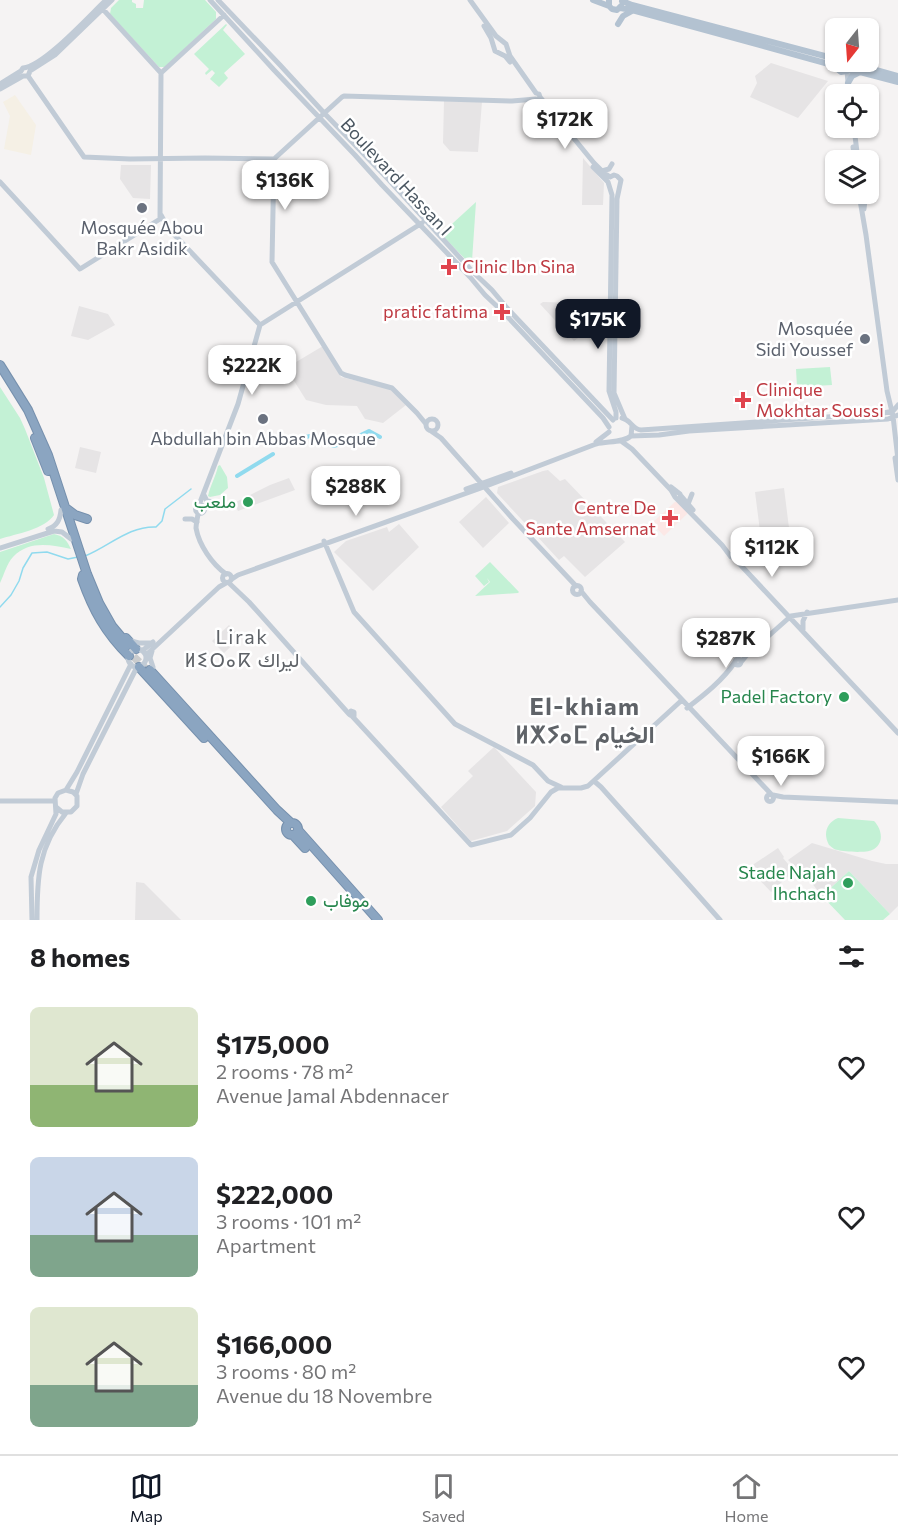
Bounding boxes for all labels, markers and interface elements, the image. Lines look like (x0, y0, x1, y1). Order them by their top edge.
north arrow (825, 18, 879, 72)
map controls (825, 18, 879, 204)
button: locate (825, 84, 879, 138)
pin: $172K (523, 99, 607, 150)
text: $172K (537, 106, 593, 130)
street label: Boulevard Hassan I (337, 113, 457, 240)
button: layers (825, 150, 879, 204)
pin: $136K (243, 160, 327, 211)
text: $136K (256, 167, 314, 191)
marker: Mosquée Abou Bakr Asidik (135, 201, 149, 215)
place label: Mosquée Abou Bakr Asidik (81, 216, 203, 259)
place label: Clinic Ibn Sina (462, 255, 575, 277)
marker: Clinic Ibn Sina (440, 258, 458, 276)
pin: $175K (556, 299, 640, 350)
place label: pratic fatima (383, 300, 488, 322)
marker: pratic fatima (493, 303, 511, 321)
text: $175K (569, 306, 627, 330)
place label: Mosquée Sidi Youssef (756, 317, 854, 360)
marker: Mosquée Sidi Youssef (858, 332, 872, 346)
pin: $222K (210, 345, 294, 396)
text: $222K (222, 352, 282, 376)
place label: Clinique Mokhtar Soussi (756, 378, 884, 421)
marker: Clinique Mokhtar Soussi (734, 391, 752, 409)
marker: Abdullah bin Abbas Mosque (256, 412, 270, 426)
place label: Abdullah bin Abbas Mosque (150, 427, 376, 449)
pin: $288K (314, 466, 398, 517)
text: $288K (325, 473, 387, 497)
place label: ملعب (194, 490, 236, 512)
marker: ملعب (241, 495, 255, 509)
place label: Centre De Sante Amsernat (525, 496, 656, 539)
marker: Centre De Sante Amsernat (661, 509, 679, 527)
pin: $112K (730, 527, 814, 578)
text: $112K (745, 534, 799, 558)
pin: $287K (684, 618, 768, 669)
district label: Lirak ⵍⵉⵔⴰⴽ ليراك (185, 624, 299, 673)
text: $287K (696, 625, 756, 649)
place label: Padel Factory (721, 685, 832, 707)
marker: Padel Factory (837, 690, 851, 704)
district label: El-khiam ⵍⵅⵢⴰⵎ الخيام (515, 691, 655, 751)
pin: $166K (739, 736, 823, 787)
text: $166K (751, 743, 811, 767)
place label: Stade Najah Ihchach (738, 861, 836, 904)
marker: Stade Najah Ihchach (841, 876, 855, 890)
place label: موفاب (323, 889, 369, 912)
marker: موفاب (304, 894, 318, 908)
icon: filters (835, 940, 868, 973)
text: 8 homes (30, 941, 130, 972)
text: $175,000 (216, 1028, 330, 1059)
icon: home (78, 1031, 150, 1103)
icon: heart (835, 1051, 868, 1084)
text: 2 rooms · 78 m² (216, 1059, 353, 1083)
text: Avenue Jamal Abdennacer (216, 1083, 449, 1107)
text: $222,000 (216, 1178, 333, 1209)
icon: home (78, 1181, 150, 1253)
icon: heart (835, 1201, 868, 1234)
text: 3 rooms · 101 m² (216, 1209, 361, 1233)
text: Apartment (216, 1233, 316, 1257)
text: $166,000 (216, 1328, 332, 1359)
icon: home (78, 1331, 150, 1403)
icon: heart (835, 1351, 868, 1384)
text: 3 rooms · 80 m² (216, 1359, 356, 1383)
text: Avenue du 18 Novembre (216, 1383, 432, 1407)
tab: Map (130, 1470, 163, 1525)
tab: Saved (422, 1470, 465, 1525)
tab: Home (724, 1470, 768, 1525)

